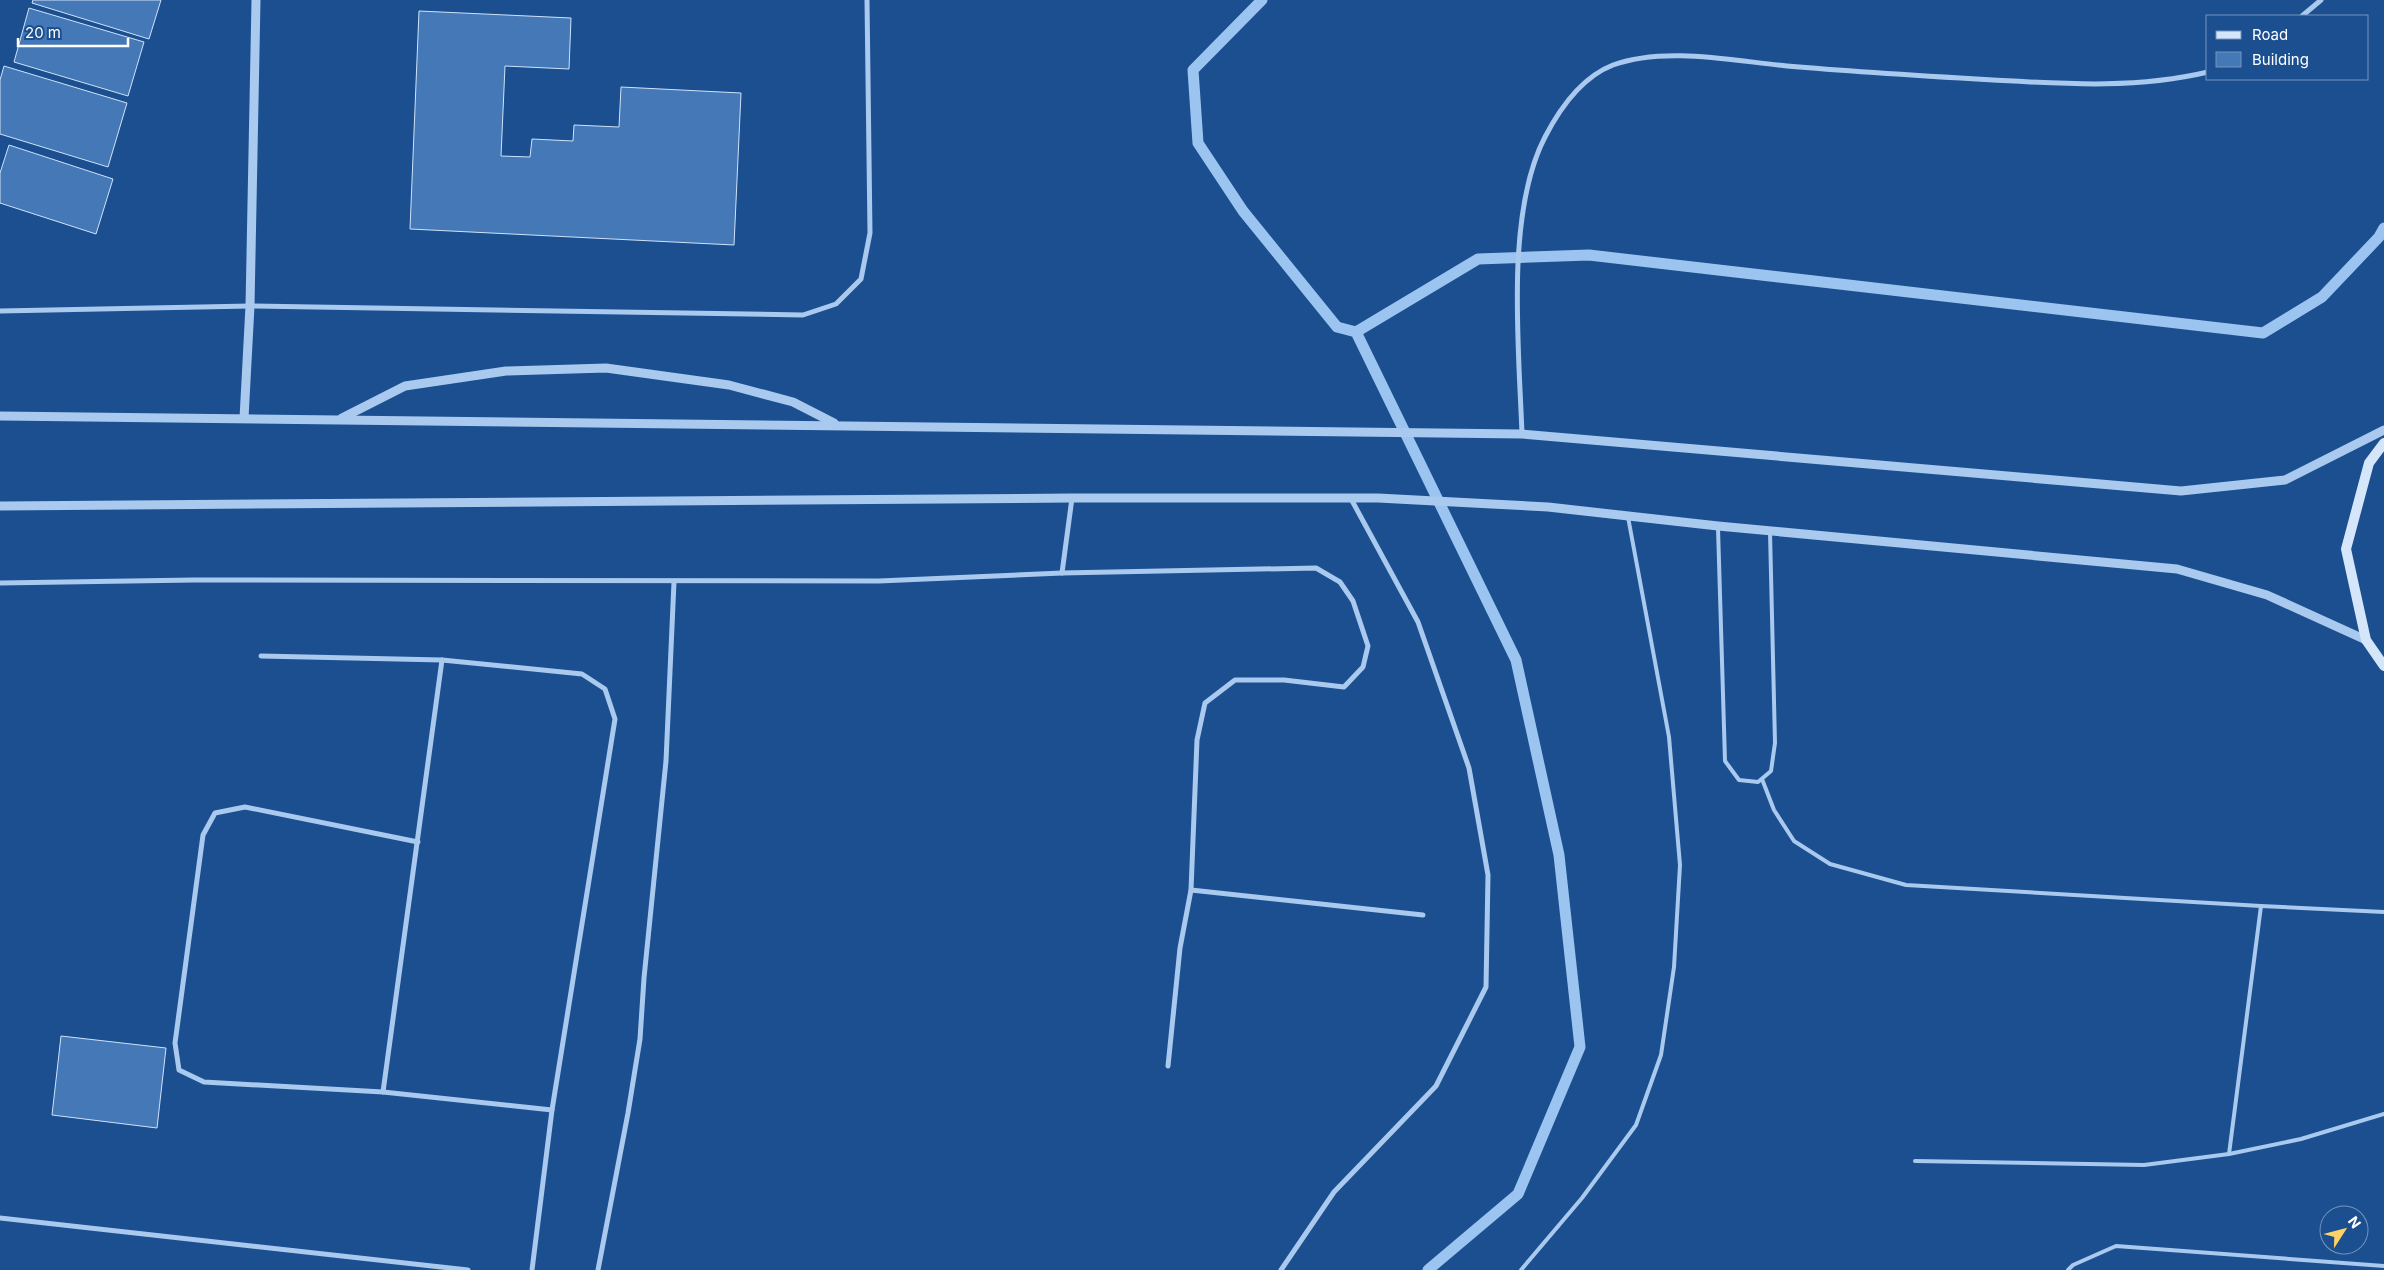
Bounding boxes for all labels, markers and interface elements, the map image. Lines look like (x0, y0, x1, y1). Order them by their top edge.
scale bar (18, 15, 128, 47)
legend (2206, 15, 2369, 80)
text: 20 m (25, 23, 61, 42)
text: Road (2252, 25, 2288, 44)
text: Building (2252, 50, 2309, 69)
north arrow (2319, 1205, 2369, 1255)
text: N (2345, 1213, 2365, 1231)

